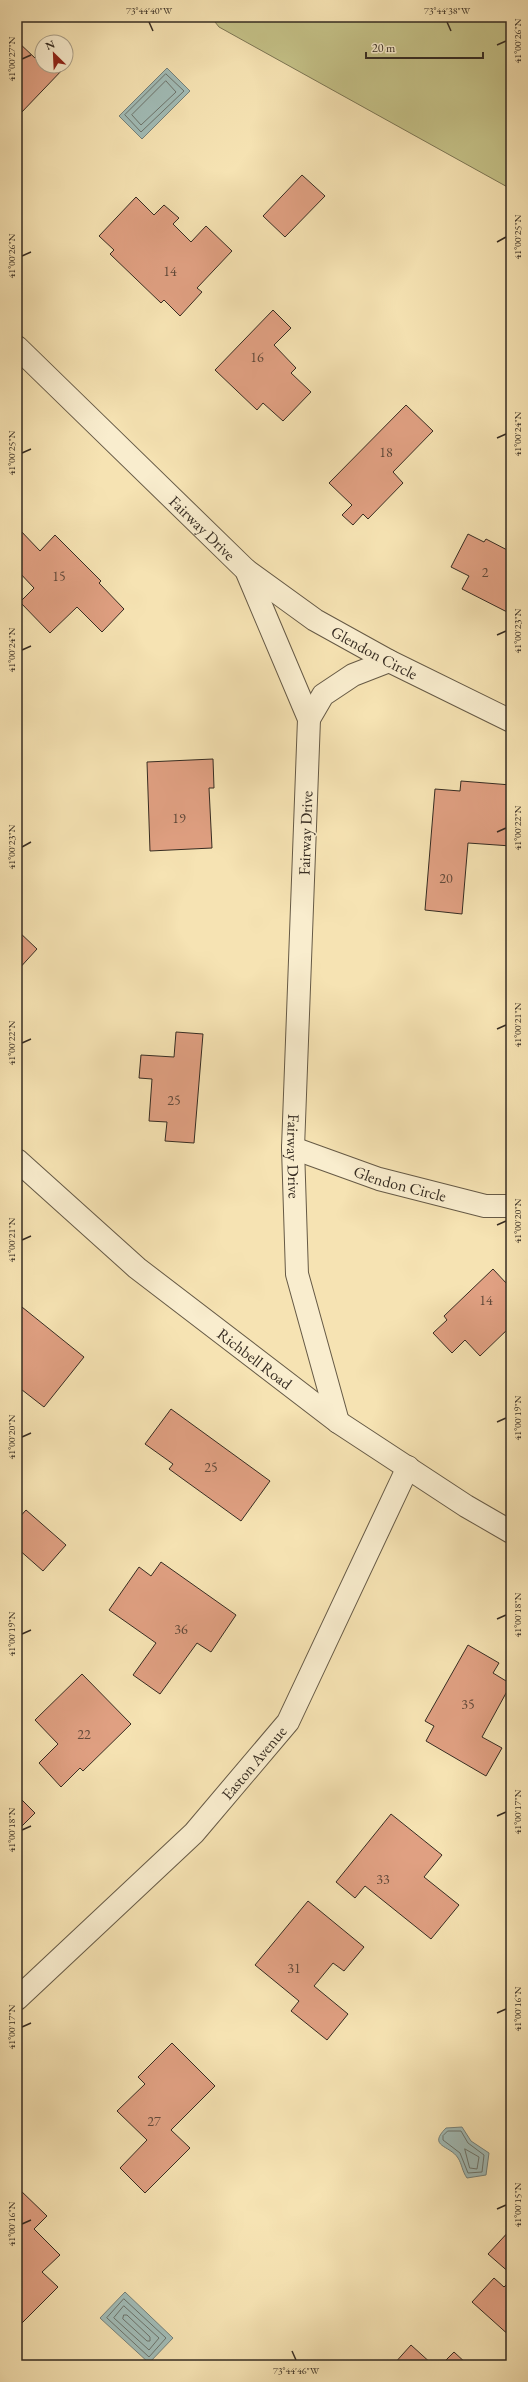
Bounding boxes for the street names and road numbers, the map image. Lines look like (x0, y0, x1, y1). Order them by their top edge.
street label: Fairway Drive (165, 491, 240, 565)
street label: Glendon Circle (327, 621, 421, 684)
street label: Fairway Drive (294, 790, 317, 876)
street label: Fairway Drive (282, 1114, 305, 1199)
street label: Glendon Circle (351, 1161, 448, 1207)
street label: Richbell Road (213, 1323, 297, 1395)
street label: Easton Avenue (217, 1721, 291, 1804)

